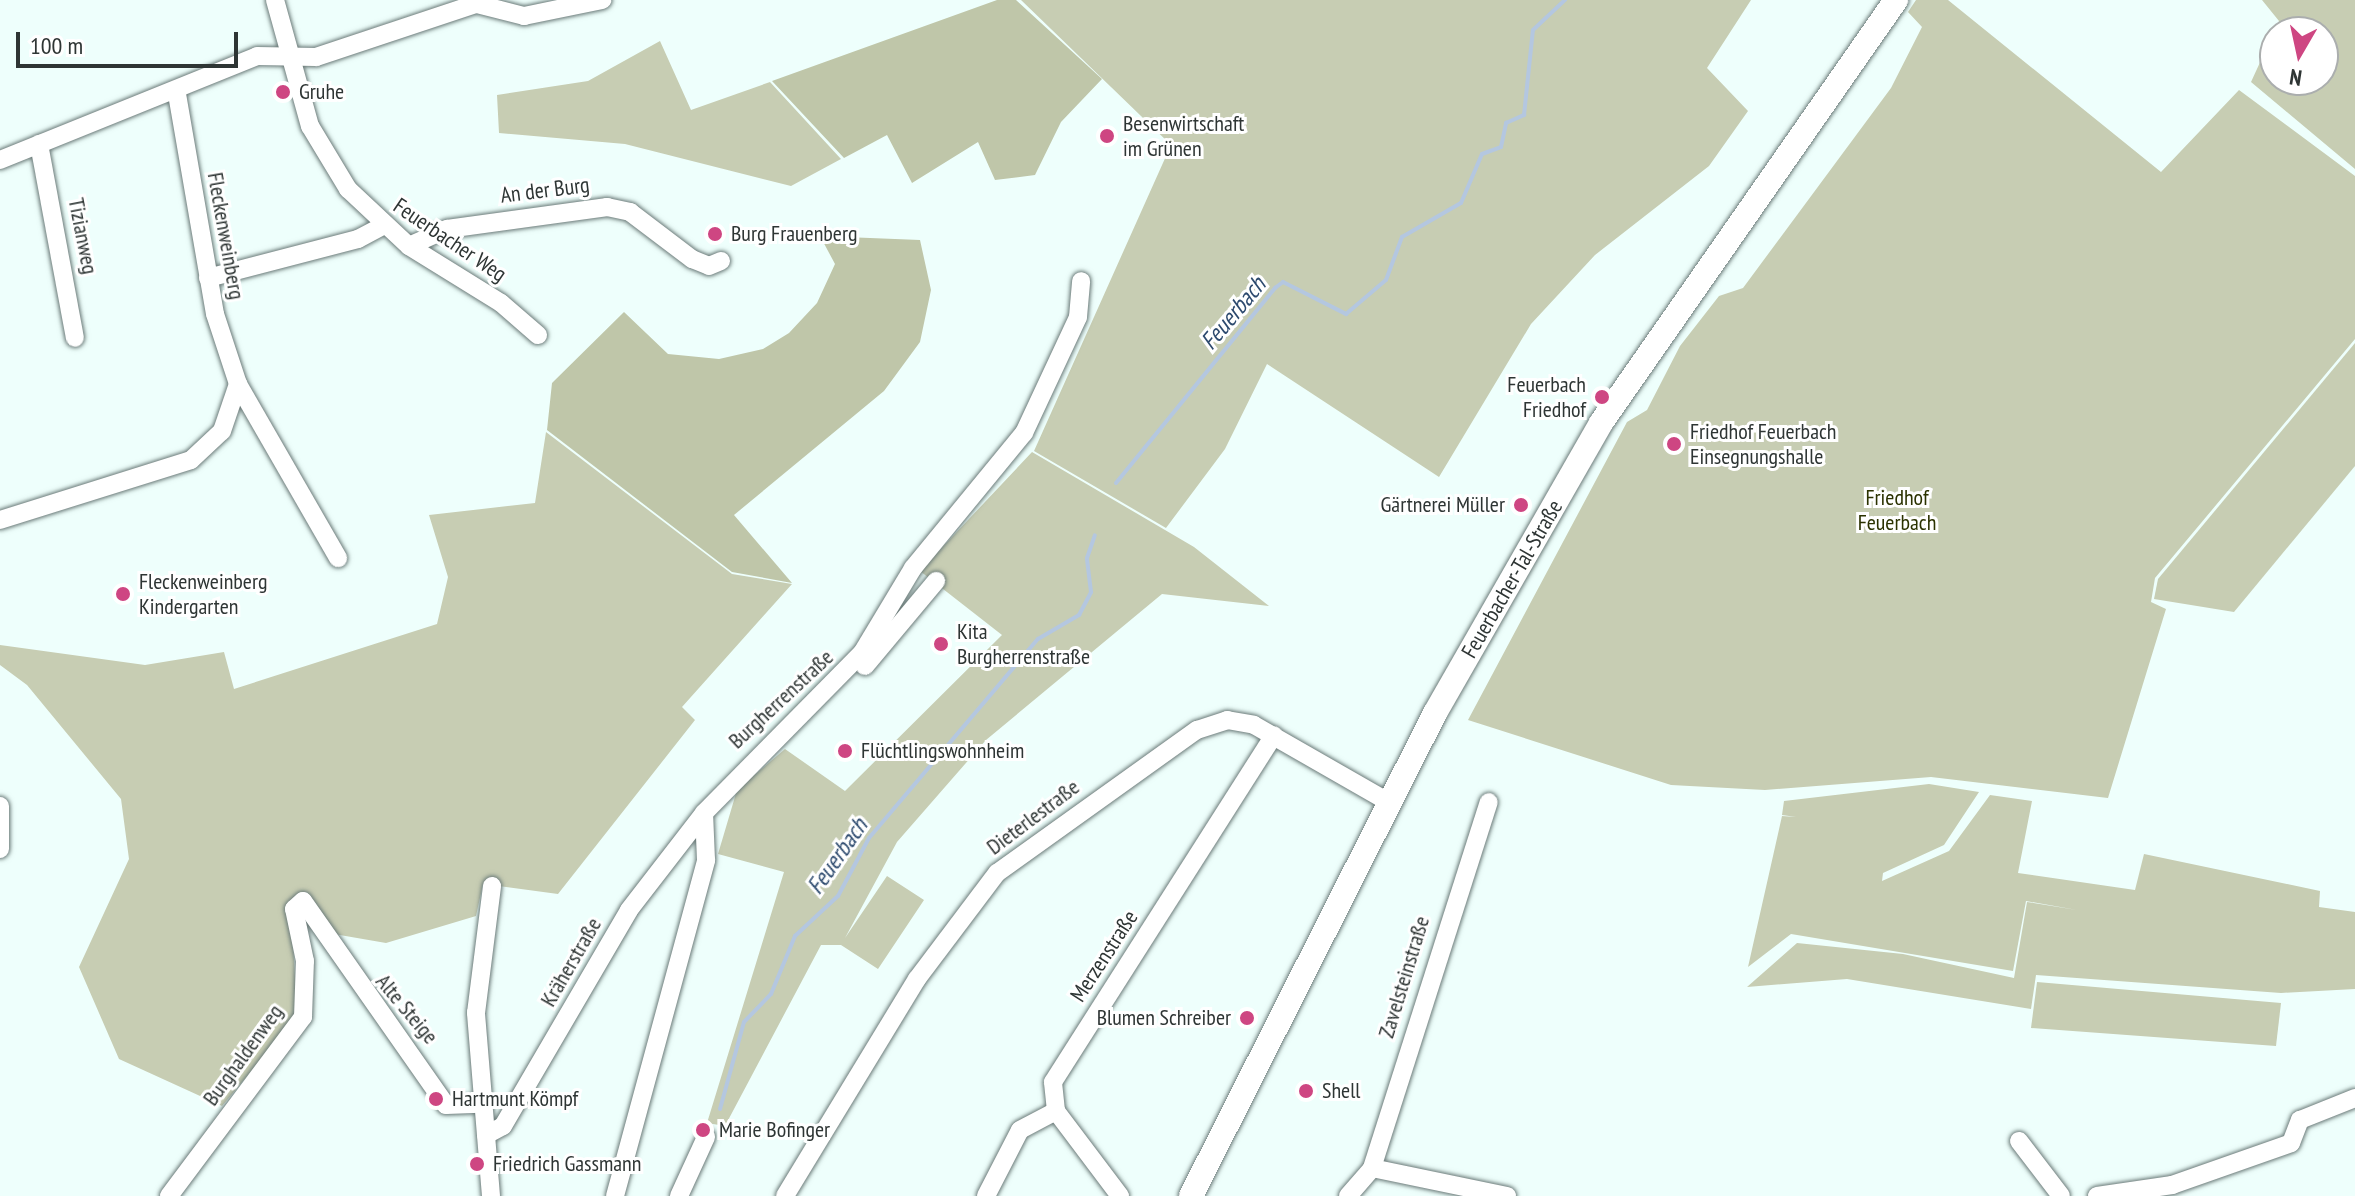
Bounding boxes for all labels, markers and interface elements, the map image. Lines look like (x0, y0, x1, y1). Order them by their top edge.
scale bar (20, 16, 242, 66)
north arrow (2259, 16, 2339, 96)
text: 100 m (30, 30, 83, 61)
text: N (2288, 63, 2304, 92)
place label: Gruhe (299, 79, 344, 105)
marker: Gruhe (274, 83, 292, 101)
place label: Besenwirtschaft im Grünen (1123, 110, 1244, 162)
marker: Besenwirtschaft im Grünen (1098, 127, 1116, 145)
street label: Fleckenweinberg (202, 170, 250, 302)
street label: An der Burg (499, 171, 591, 209)
street label: Feuerbacher Weg (388, 192, 512, 288)
street label: Tizianweg (63, 196, 103, 276)
place label: Burg Frauenberg (731, 221, 857, 247)
marker: Burg Frauenberg (706, 225, 724, 243)
water label: Feuerbach (1194, 271, 1272, 355)
place label: Feuerbach Friedhof (1507, 371, 1586, 422)
marker: Feuerbach Friedhof (1593, 388, 1611, 406)
place label: Friedhof Feuerbach Einsegnungshalle (1690, 418, 1836, 470)
marker: Friedhof Feuerbach Einsegnungshalle (1665, 435, 1683, 453)
park label: Friedhof Feuerbach (1858, 484, 1936, 536)
place label: Gärtnerei Müller (1381, 492, 1505, 518)
street label: Feuerbacher-Tal-Straße (1456, 495, 1568, 663)
marker: Gärtnerei Müller (1512, 496, 1530, 514)
place label: Fleckenweinberg Kindergarten (139, 568, 267, 620)
marker: Fleckenweinberg Kindergarten (114, 585, 132, 603)
place label: Kita Burgherrenstraße (957, 618, 1090, 670)
marker: Kita Burgherrenstraße (932, 635, 950, 653)
street label: Burgherrenstraße (723, 644, 839, 754)
place label: Flüchtlingswohnheim (861, 738, 1024, 764)
marker: Flüchtlingswohnheim (836, 742, 854, 760)
street label: Dieterlestraße (982, 774, 1084, 860)
water label: Feuerbach (801, 813, 873, 899)
street label: Merzenstraße (1065, 905, 1143, 1007)
street label: Kräherstraße (535, 913, 607, 1011)
street label: Zavelsteinstraße (1373, 913, 1435, 1041)
street label: Alte Steige (370, 969, 444, 1049)
street label: Burghaldenweg (197, 999, 289, 1111)
place label: Blumen Schreiber (1097, 1005, 1231, 1031)
marker: Blumen Schreiber (1238, 1009, 1256, 1027)
place label: Shell (1322, 1078, 1360, 1104)
marker: Shell (1297, 1082, 1315, 1100)
place label: Hartmunt Kömpf (452, 1086, 578, 1112)
marker: Hartmunt Kömpf (427, 1090, 445, 1108)
place label: Marie Bofinger (719, 1117, 830, 1143)
marker: Marie Bofinger (694, 1121, 712, 1139)
place label: Friedrich Gassmann (493, 1151, 641, 1177)
marker: Friedrich Gassmann (468, 1155, 486, 1173)

